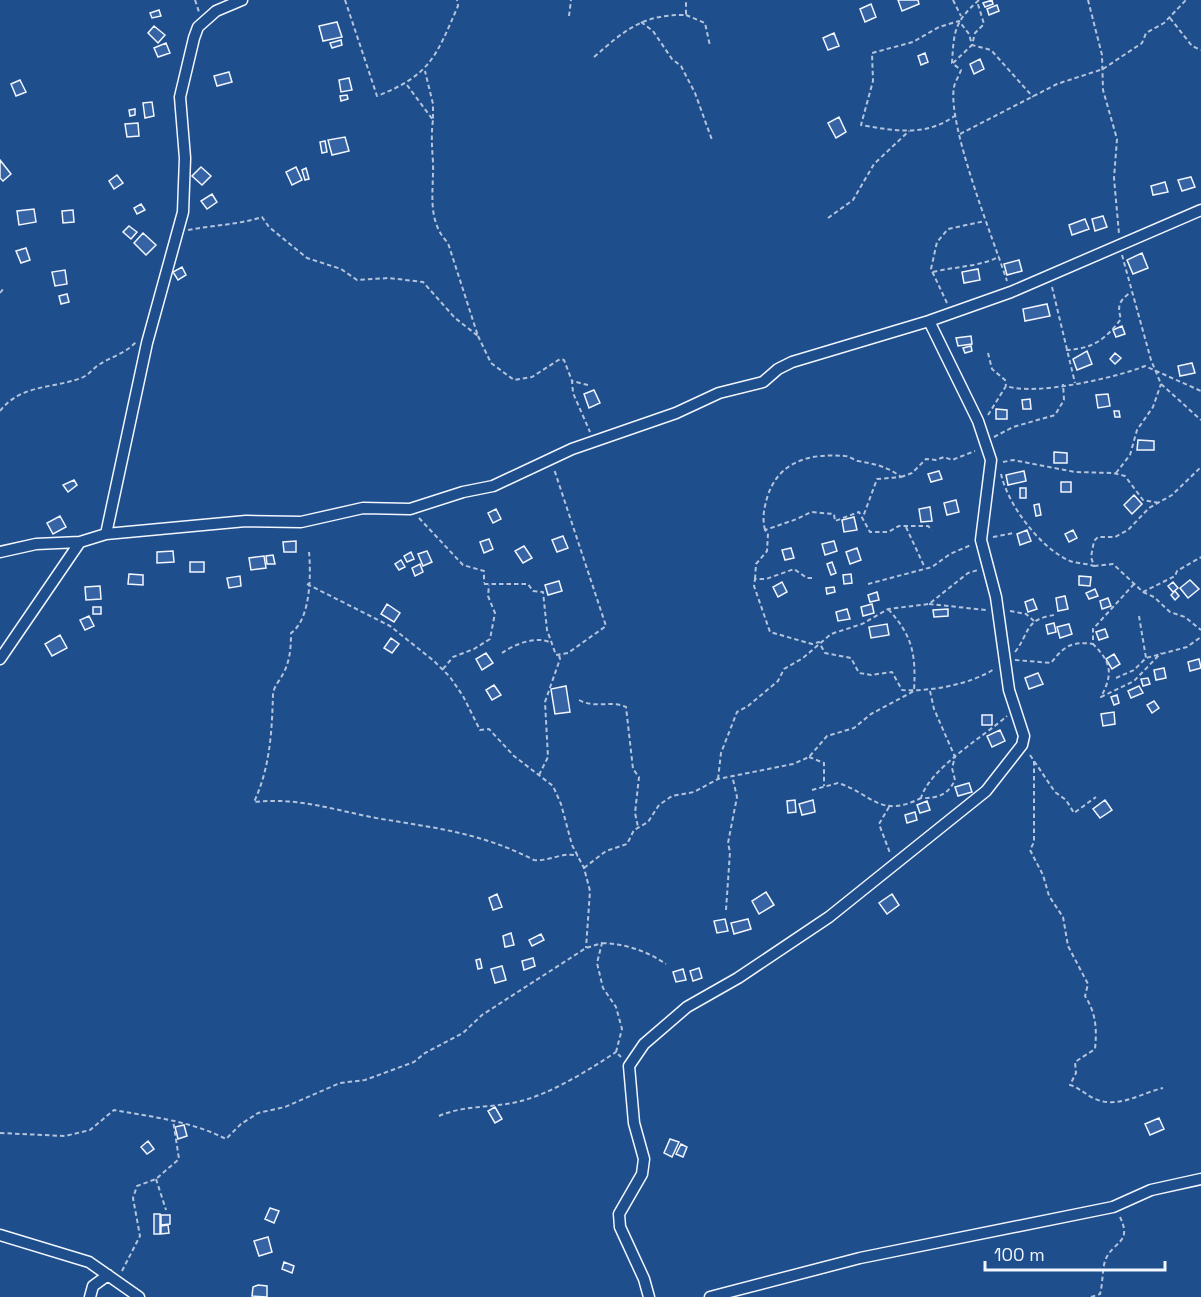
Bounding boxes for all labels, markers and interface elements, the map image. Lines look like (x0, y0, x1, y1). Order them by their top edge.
scale bar (985, 1234, 1165, 1272)
text: 100 m (994, 1243, 1045, 1266)

